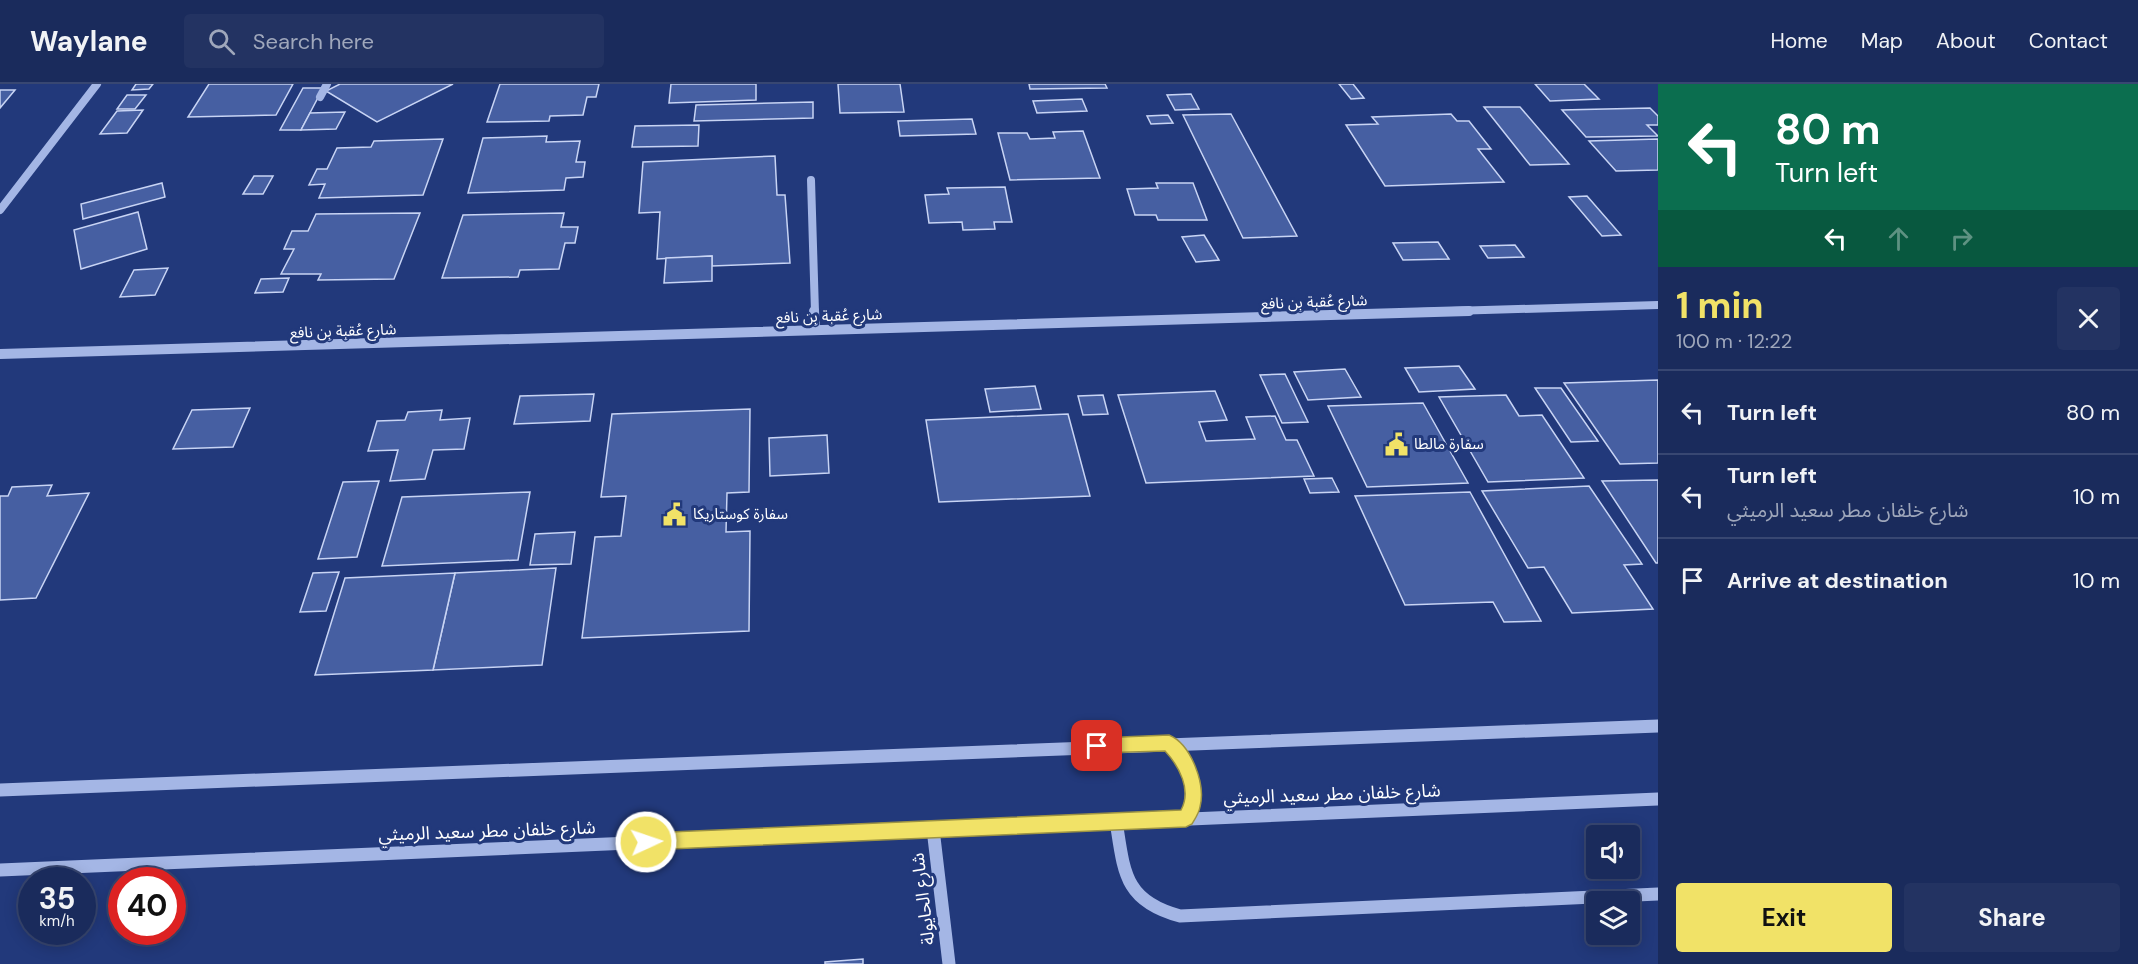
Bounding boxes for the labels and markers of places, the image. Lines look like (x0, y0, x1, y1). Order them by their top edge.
public building icon: سفارة مالطا (1383, 431, 1409, 457)
place label: سفارة مالطا (1414, 434, 1484, 454)
public building icon: سفارة كوستاريكا (662, 501, 688, 527)
place label: سفارة كوستاريكا (693, 504, 788, 524)
pin (1071, 720, 1122, 771)

